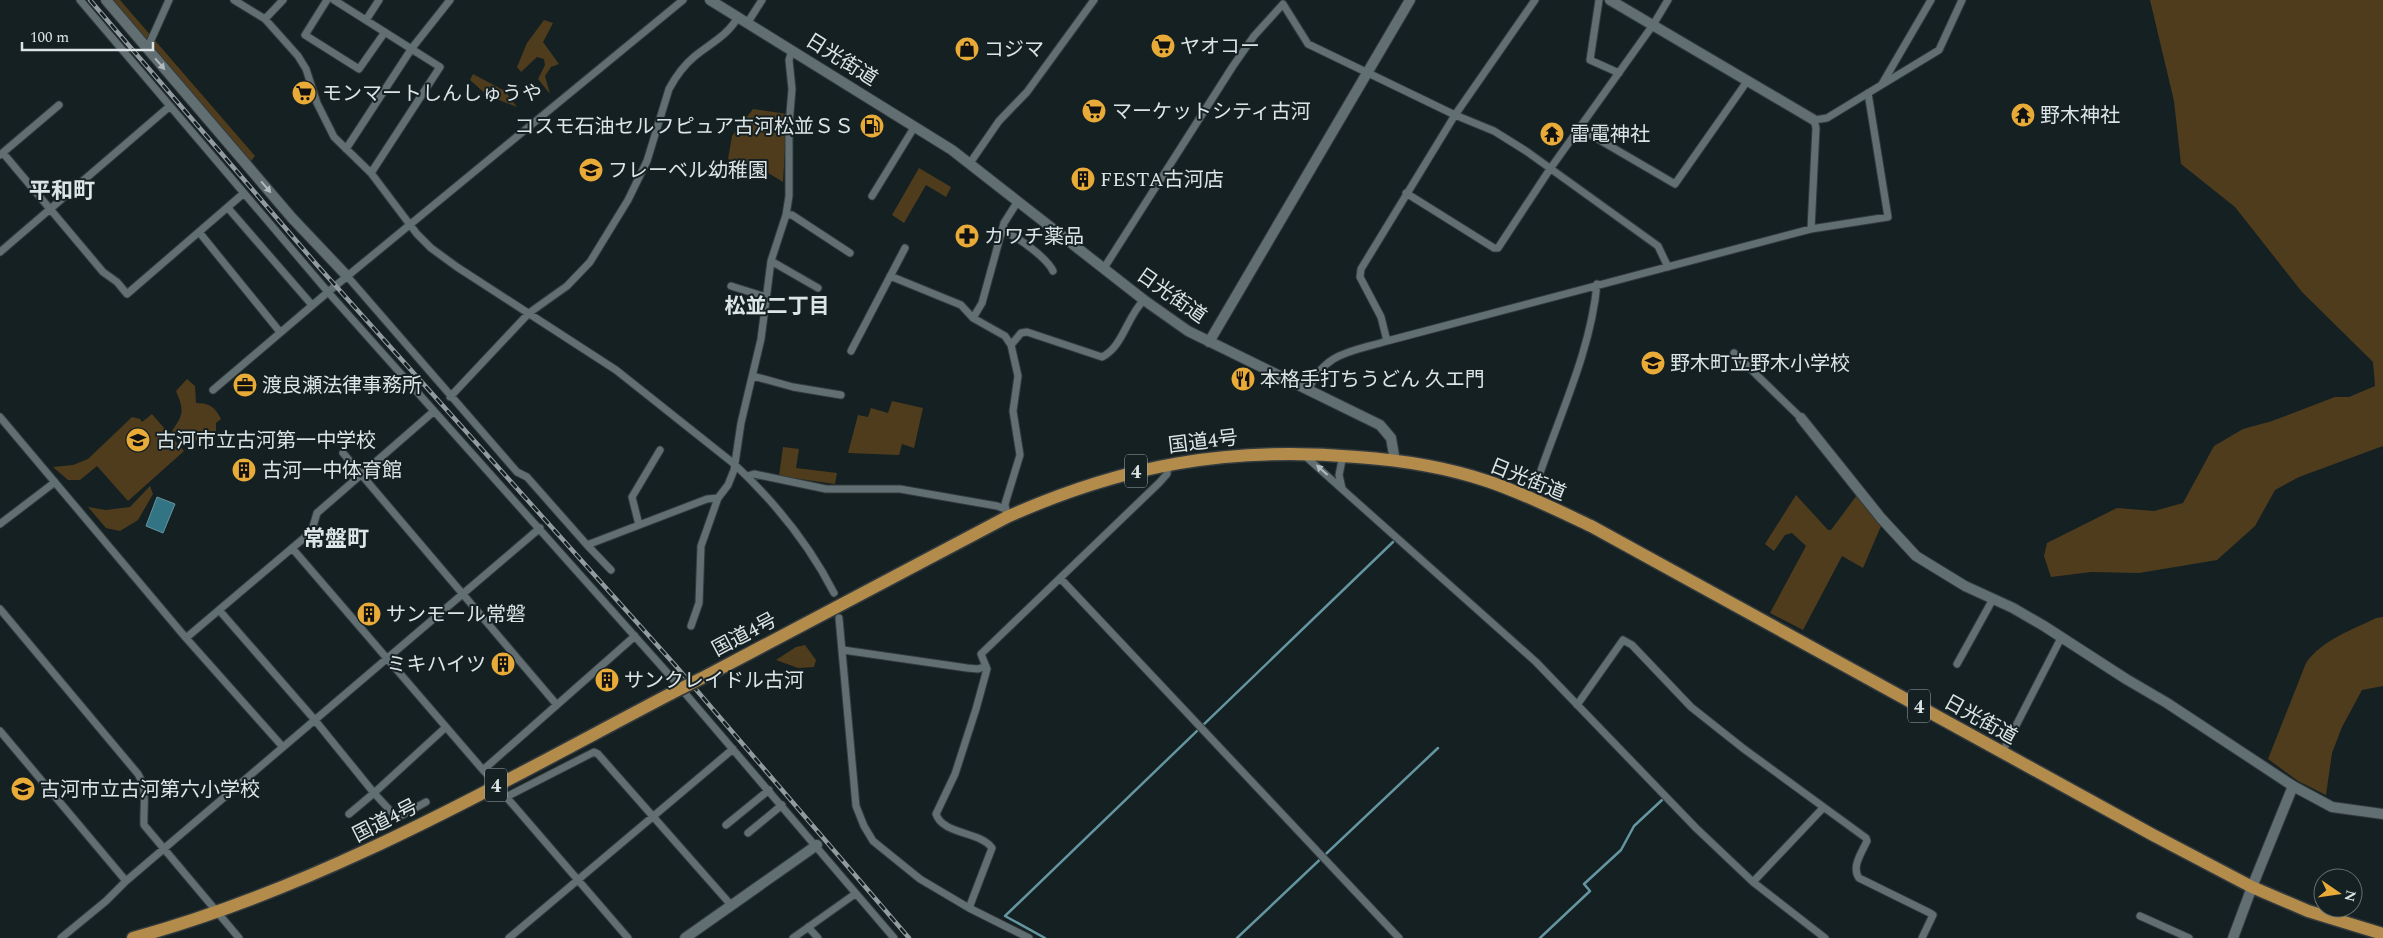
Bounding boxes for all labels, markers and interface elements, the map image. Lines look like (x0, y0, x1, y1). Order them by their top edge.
scale bar (22, 20, 154, 52)
text: 100 m (30, 26, 69, 49)
street label: 日光街道 (800, 26, 883, 94)
place label: ヤオコー (1180, 32, 1260, 62)
supermarket icon: ヤオコー (1150, 33, 1176, 59)
place label: コジマ (984, 35, 1044, 65)
shop icon: コジマ (954, 36, 980, 62)
one-way arrow (155, 57, 166, 70)
place label: モンマートしんしゅうや (322, 79, 542, 109)
supermarket icon: モンマートしんしゅうや (291, 80, 317, 106)
place label: マーケットシティ古河 (1112, 97, 1311, 127)
supermarket icon: マーケットシティ古河 (1081, 98, 1107, 124)
place label: 野木神社 (2040, 101, 2120, 131)
temple icon: 野木神社 (2010, 102, 2036, 128)
place label: コスモ石油セルフピュア古河松並ＳＳ (514, 112, 854, 142)
fuel station icon: コスモ石油セルフピュア古河松並ＳＳ (859, 113, 885, 139)
place label: 雷電神社 (1570, 120, 1650, 150)
temple icon: 雷電神社 (1539, 121, 1565, 147)
place label: フレーベル幼稚園 (608, 156, 768, 186)
school or university icon: フレーベル幼稚園 (578, 157, 604, 183)
place label: FESTA古河店 (1100, 165, 1224, 195)
building icon: FESTA古河店 (1070, 166, 1096, 192)
district label: 平和町 (29, 175, 95, 208)
one-way arrow (260, 181, 271, 193)
place label: カワチ薬品 (984, 222, 1084, 252)
pharmacy icon: カワチ薬品 (954, 223, 980, 249)
street label: 日光街道 (1130, 261, 1213, 331)
district label: 松並二丁目 (725, 291, 830, 323)
place label: 野木町立野木小学校 (1670, 349, 1850, 379)
school or university icon: 野木町立野木小学校 (1640, 350, 1666, 376)
place label: 本格手打ちうどん 久エ門 (1260, 365, 1485, 395)
restaurant icon: 本格手打ちうどん 久エ門 (1230, 366, 1256, 392)
place label: 渡良瀬法律事務所 (262, 371, 422, 401)
office icon: 渡良瀬法律事務所 (232, 372, 258, 398)
street label: 国道4号 (1167, 423, 1240, 461)
place label: 古河市立古河第一中学校 (156, 426, 376, 456)
school or university icon: 古河市立古河第一中学校 (125, 427, 151, 453)
street label: 日光街道 (1485, 451, 1570, 509)
road number: 4 (1125, 454, 1147, 488)
place label: 古河一中体育館 (262, 456, 402, 486)
building icon: 古河一中体育館 (231, 457, 257, 483)
one-way arrow (1317, 464, 1329, 476)
district label: 常盤町 (303, 523, 369, 556)
place label: サンモール常磐 (386, 600, 526, 630)
building icon: サンモール常磐 (356, 601, 382, 627)
street label: 国道4号 (707, 605, 782, 665)
place label: ミキハイツ (386, 650, 486, 680)
building icon: ミキハイツ (490, 651, 516, 677)
place label: サンクレイドル古河 (624, 666, 804, 696)
building icon: サンクレイドル古河 (594, 667, 620, 693)
street label: 日光街道 (1938, 687, 2023, 752)
road number: 4 (1908, 689, 1930, 722)
road number: 4 (485, 768, 507, 802)
place label: 古河市立古河第六小学校 (40, 775, 260, 805)
school or university icon: 古河市立古河第六小学校 (10, 776, 36, 802)
street label: 国道4号 (347, 792, 423, 850)
north arrow (2313, 868, 2363, 918)
text: N (2339, 888, 2362, 904)

